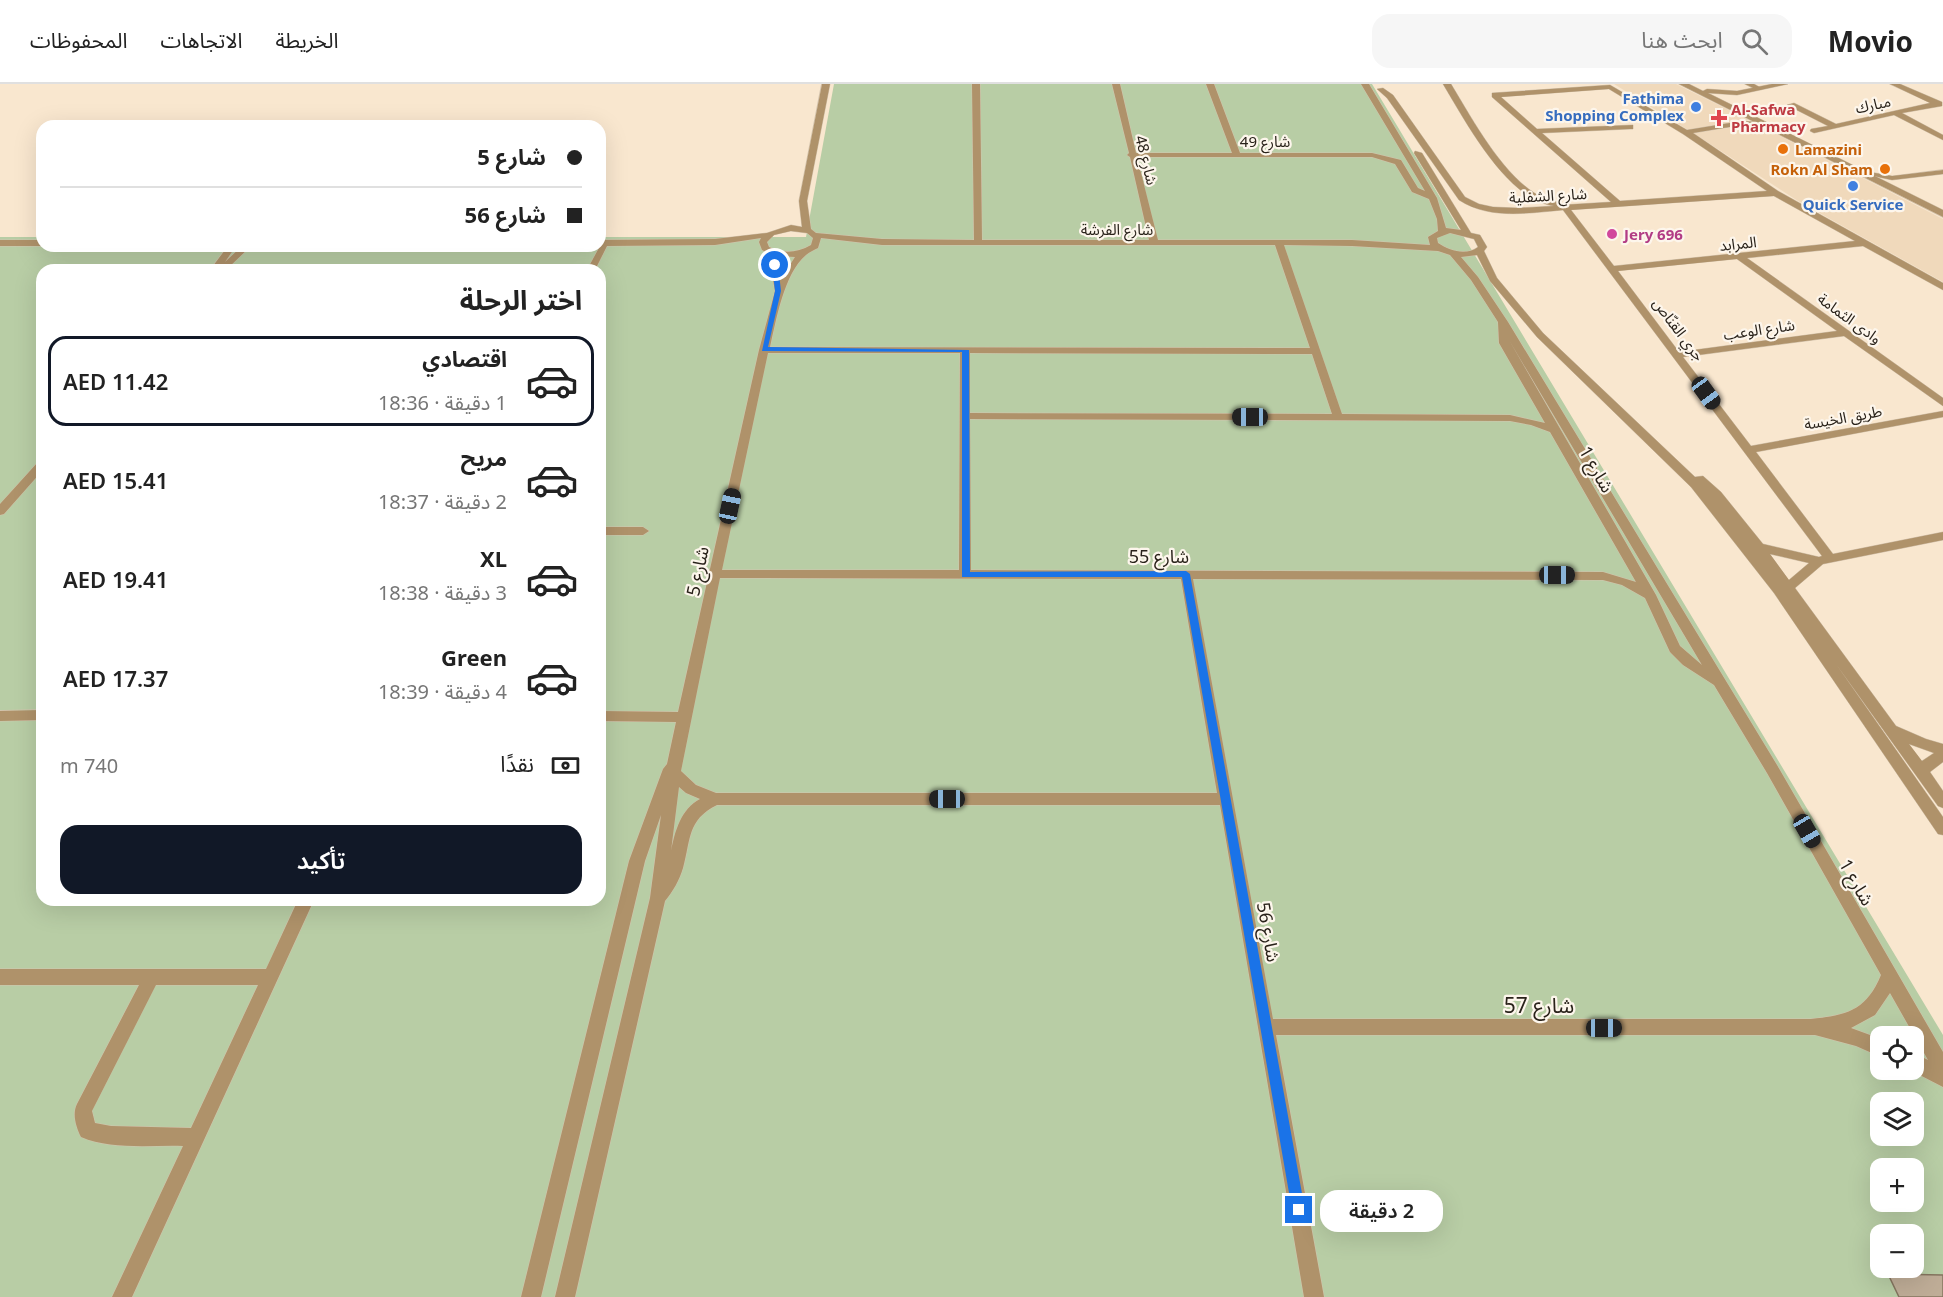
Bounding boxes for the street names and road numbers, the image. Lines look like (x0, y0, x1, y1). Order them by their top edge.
street label: مبارك (1853, 91, 1893, 117)
street label: شارع 49 (1240, 131, 1290, 154)
street label: شارع 48 (1128, 133, 1163, 188)
street label: شارع الشفلية (1508, 183, 1588, 210)
street label: شارع الفرشة (1081, 219, 1154, 242)
street label: المرابد (1718, 231, 1758, 255)
street label: وادى الثمامة (1814, 288, 1886, 348)
street label: جري القنّاص (1647, 293, 1709, 366)
street label: شارع الوعب (1722, 314, 1797, 347)
street label: طريق الخيسة (1802, 400, 1884, 435)
street label: شارع 1 (1571, 441, 1620, 498)
street label: شارع 5 (680, 544, 717, 599)
street label: شارع 55 (1129, 544, 1189, 571)
street label: شارع 1 (1831, 854, 1880, 911)
street label: شارع 56 (1249, 900, 1286, 964)
street label: شارع 57 (1504, 991, 1574, 1021)

